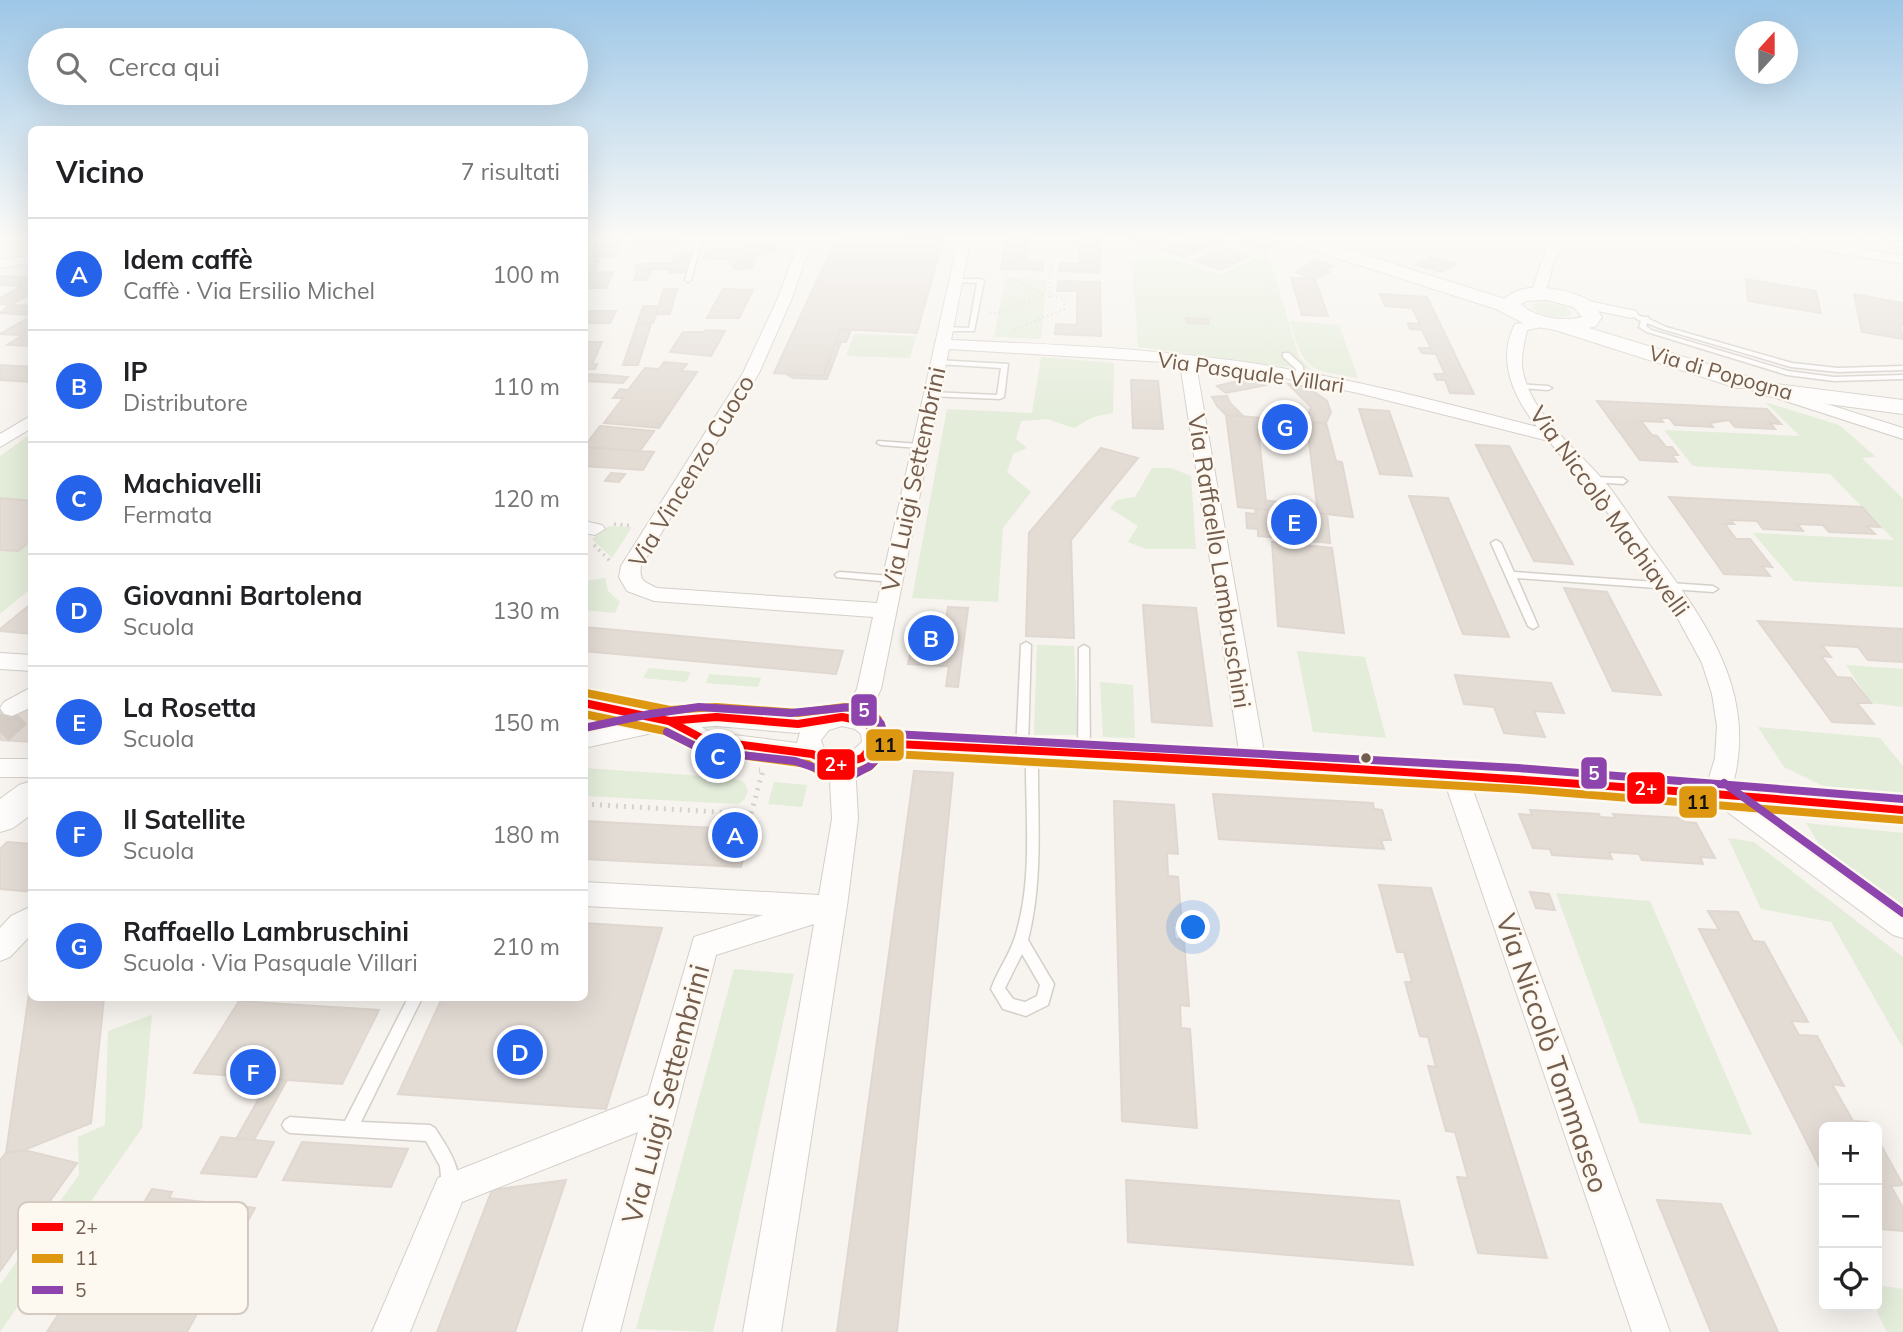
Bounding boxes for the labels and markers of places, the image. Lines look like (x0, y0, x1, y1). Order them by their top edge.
pin: G (1262, 401, 1308, 453)
pin: E (1271, 496, 1317, 548)
pin: B (908, 612, 954, 664)
pin: C (695, 730, 741, 782)
unlabelled marker (1359, 751, 1373, 765)
pin: A (712, 809, 758, 861)
pin: D (497, 1026, 543, 1078)
pin: F (230, 1046, 276, 1098)

